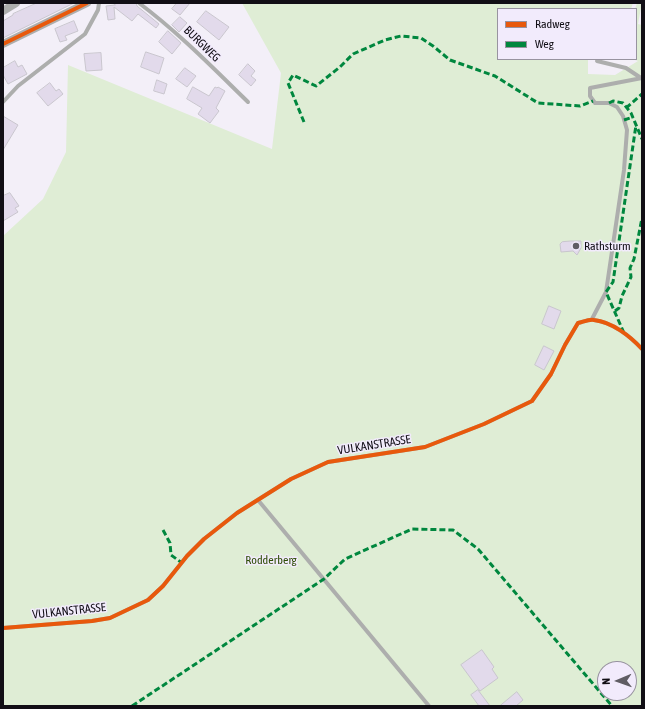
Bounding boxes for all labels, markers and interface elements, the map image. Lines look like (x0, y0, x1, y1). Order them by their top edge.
legend (497, 8, 637, 60)
text: Radweg (535, 17, 570, 31)
street label: BURGWEG (181, 23, 223, 65)
text: Weg (535, 37, 554, 51)
place label: Rathsturm (584, 239, 631, 253)
marker: Rathsturm (571, 241, 581, 251)
street label: VULKANSTRASSE (336, 432, 412, 458)
park label: Rodderberg (245, 553, 297, 567)
street label: VULKANSTRASSE (32, 600, 106, 622)
north arrow (597, 661, 637, 701)
text: N (600, 678, 612, 685)

